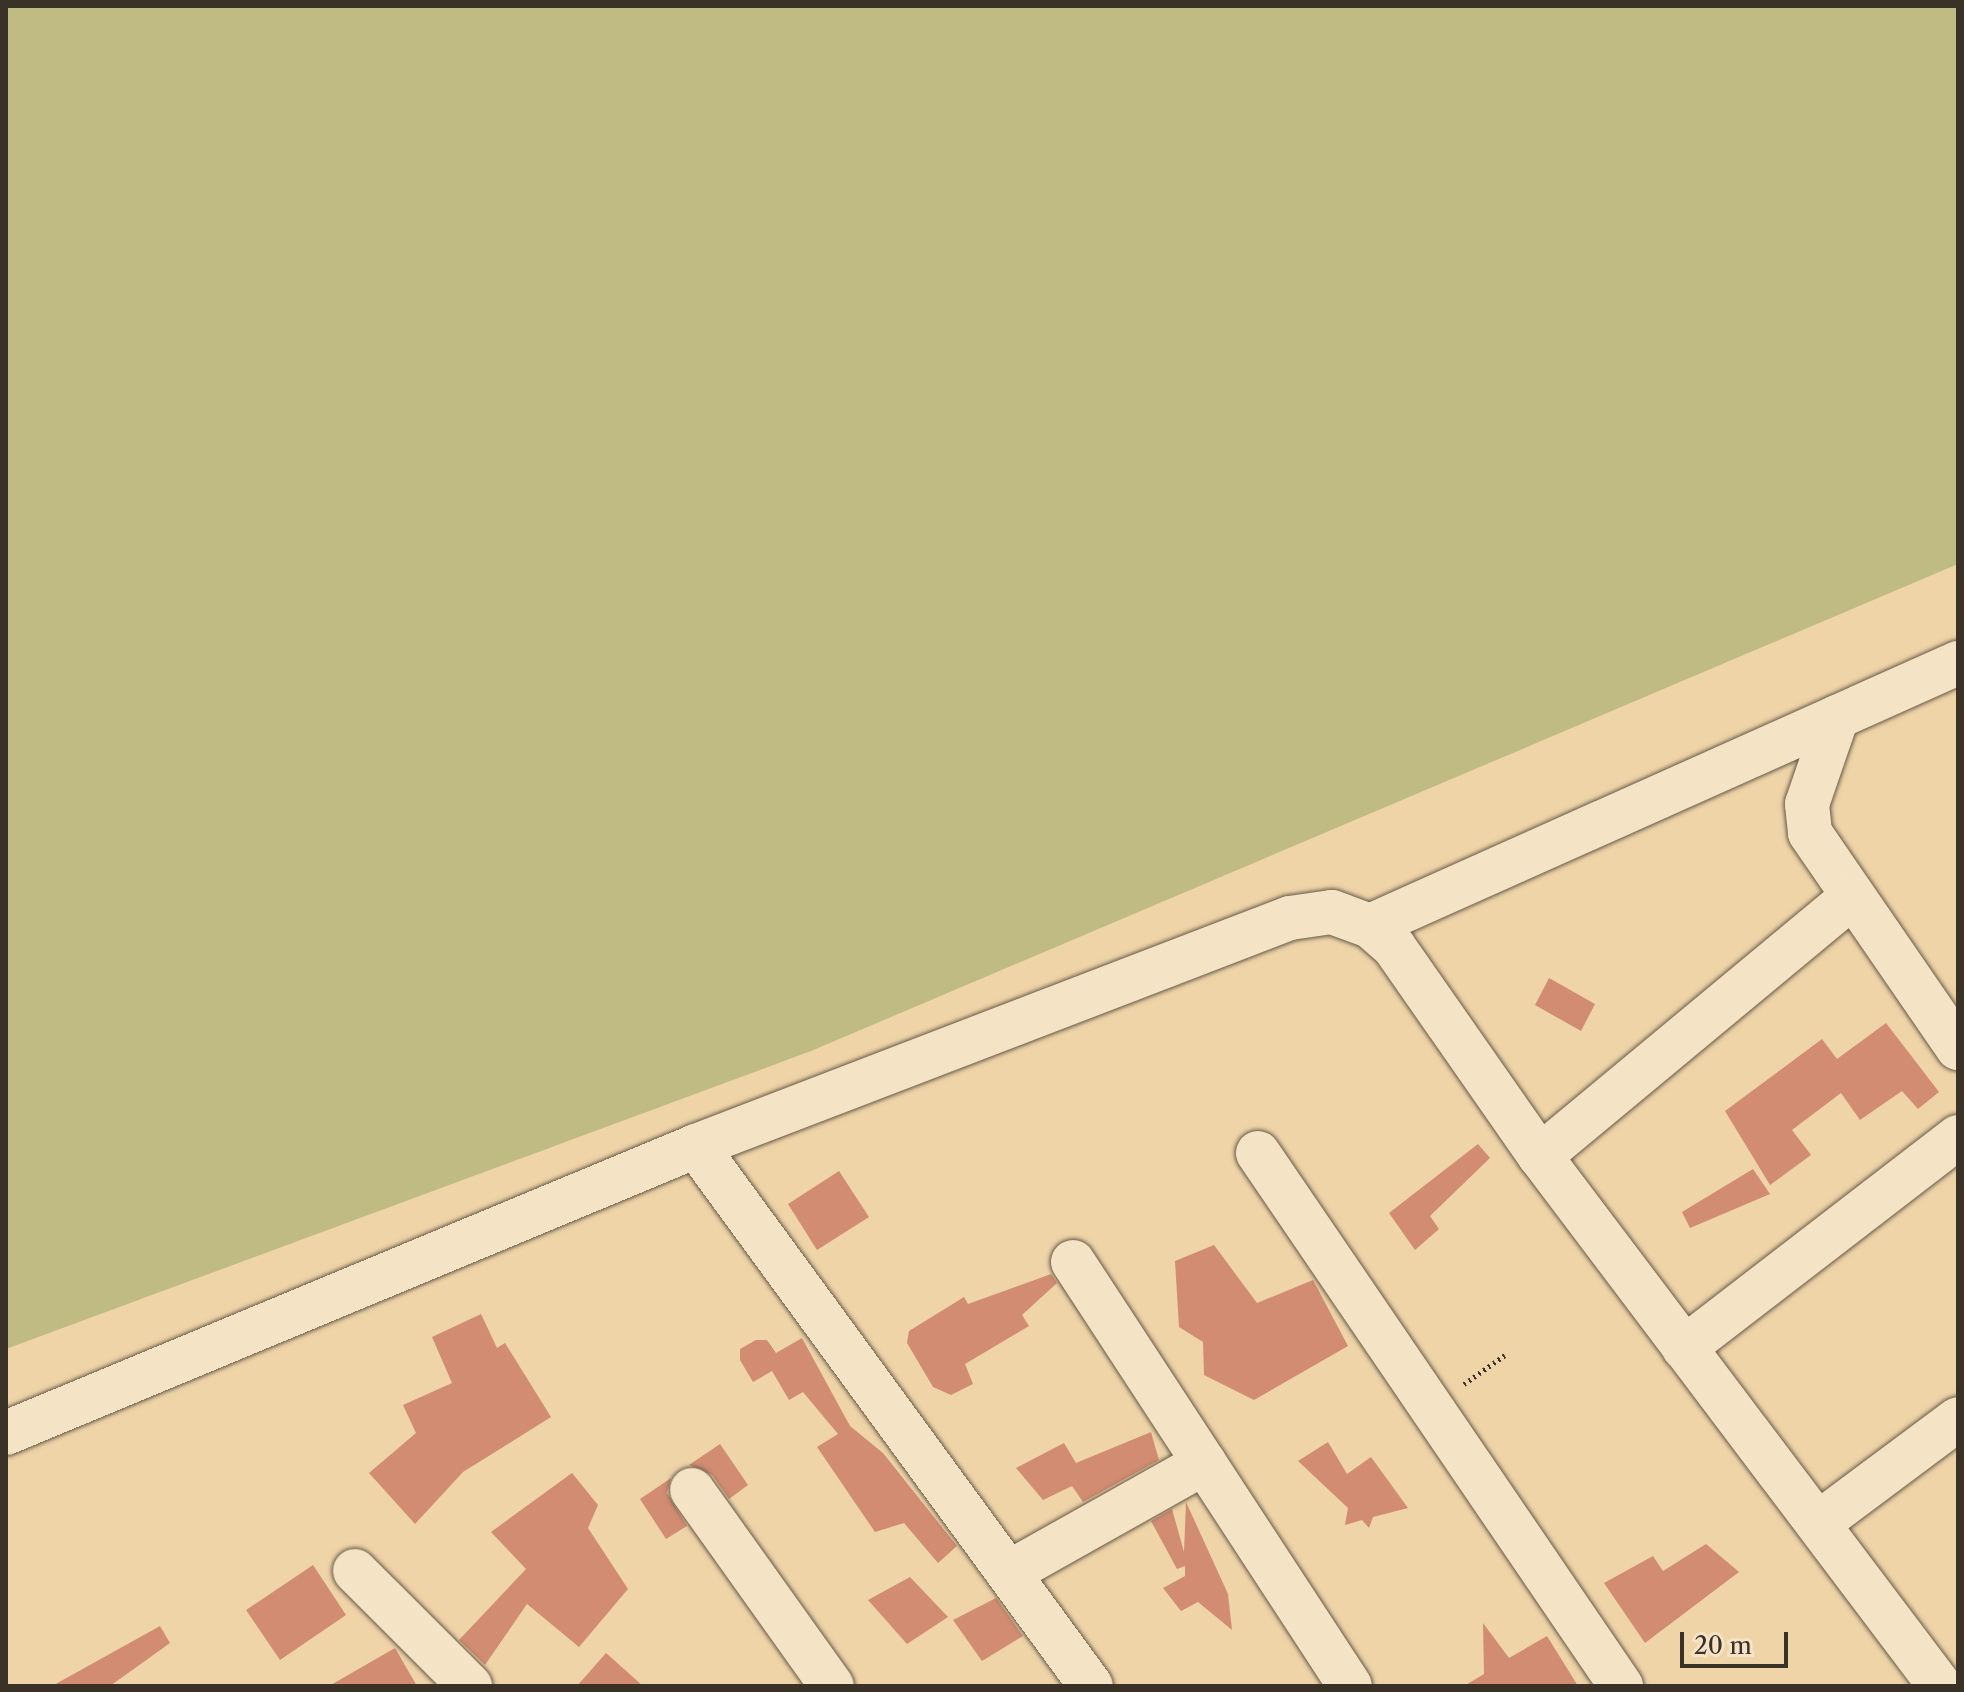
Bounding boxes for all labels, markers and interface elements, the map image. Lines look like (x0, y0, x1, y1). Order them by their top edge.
scale bar (1684, 1616, 1792, 1666)
text: 20 m (1694, 1631, 1752, 1660)

